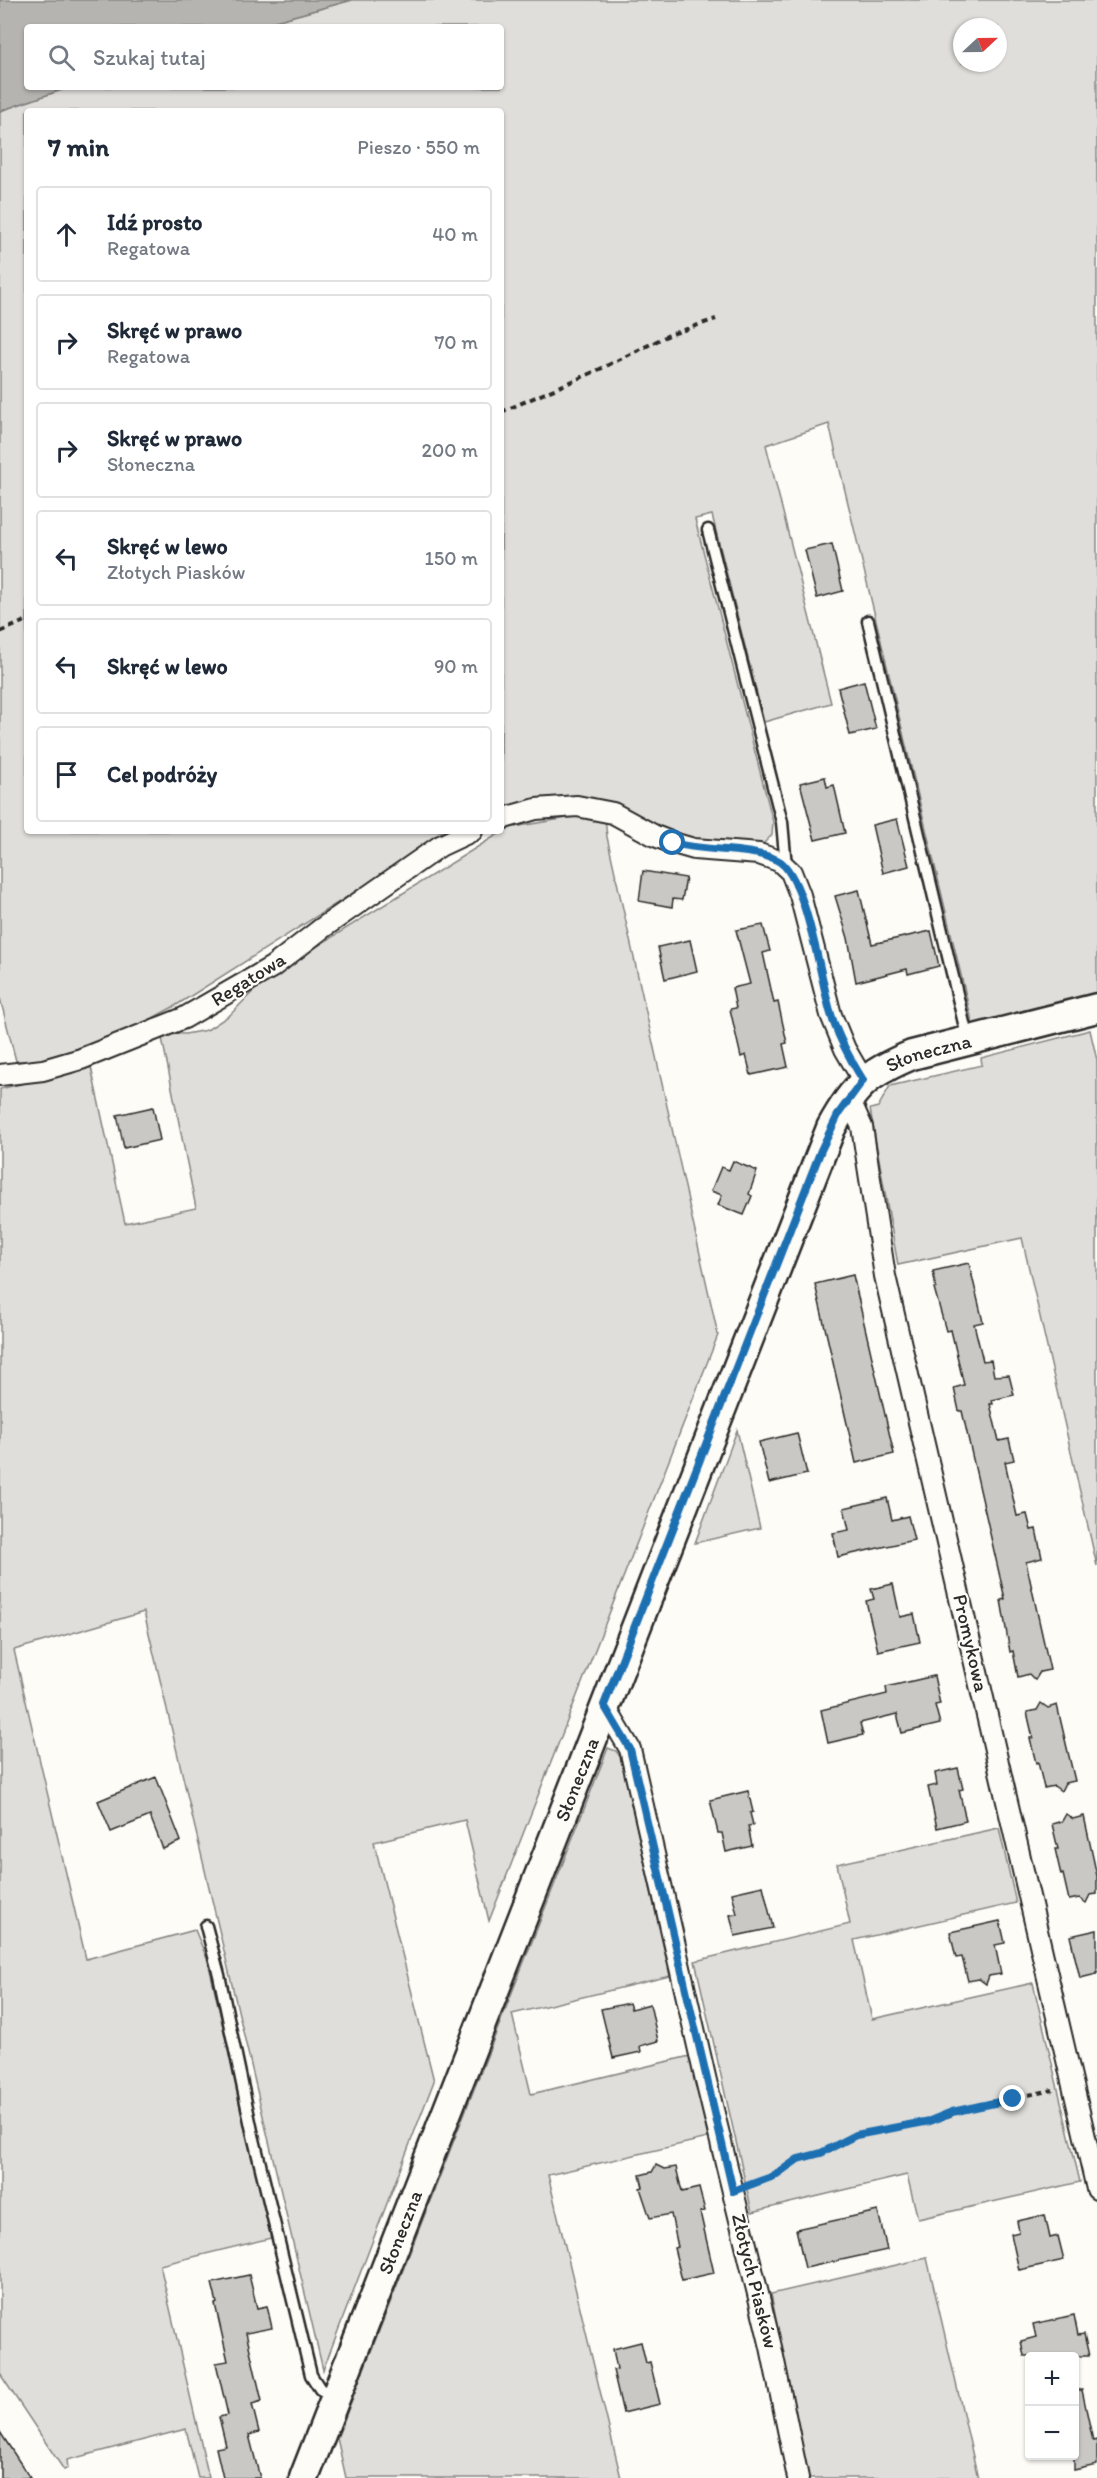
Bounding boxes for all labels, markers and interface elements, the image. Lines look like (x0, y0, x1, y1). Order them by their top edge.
north arrow (953, 18, 1007, 72)
search box (24, 24, 504, 90)
icon: search (45, 41, 78, 74)
text: Szukaj tutaj (93, 44, 206, 71)
text: 7 min (48, 131, 109, 163)
text: Pieszo · 550 m (357, 135, 480, 159)
text: Idź prosto (107, 209, 203, 236)
icon: ahead (50, 218, 83, 251)
text: 40 m (432, 222, 478, 246)
text: Regatowa (107, 236, 190, 260)
text: Skręć w prawo (107, 317, 242, 344)
icon: right (50, 326, 83, 359)
text: 70 m (434, 330, 478, 354)
text: Regatowa (107, 344, 190, 368)
text: Skręć w prawo (107, 425, 242, 452)
icon: right (50, 434, 83, 467)
text: 200 m (422, 438, 478, 462)
text: Słoneczna (107, 452, 195, 476)
text: Skręć w lewo (107, 533, 228, 560)
icon: left (50, 542, 83, 575)
text: 150 m (425, 546, 478, 570)
text: Złotych Piasków (107, 560, 245, 584)
icon: left (50, 650, 83, 683)
text: Skręć w lewo (107, 653, 228, 680)
text: 90 m (434, 654, 478, 678)
icon: arrive (50, 758, 83, 791)
text: Cel podróży (107, 761, 217, 788)
route start (659, 829, 685, 855)
street label: Regatowa (206, 946, 290, 1011)
street label: Słoneczna (882, 1028, 974, 1077)
street label: Promykowa (948, 1592, 994, 1695)
street label: Słoneczna (550, 1733, 604, 1825)
route end (999, 2085, 1025, 2111)
street label: Słoneczna (373, 2186, 427, 2277)
street label: Złotych Piasków (727, 2211, 783, 2351)
map controls (1025, 2352, 1079, 2460)
button: + (1025, 2352, 1079, 2406)
button: − (1025, 2406, 1079, 2460)

